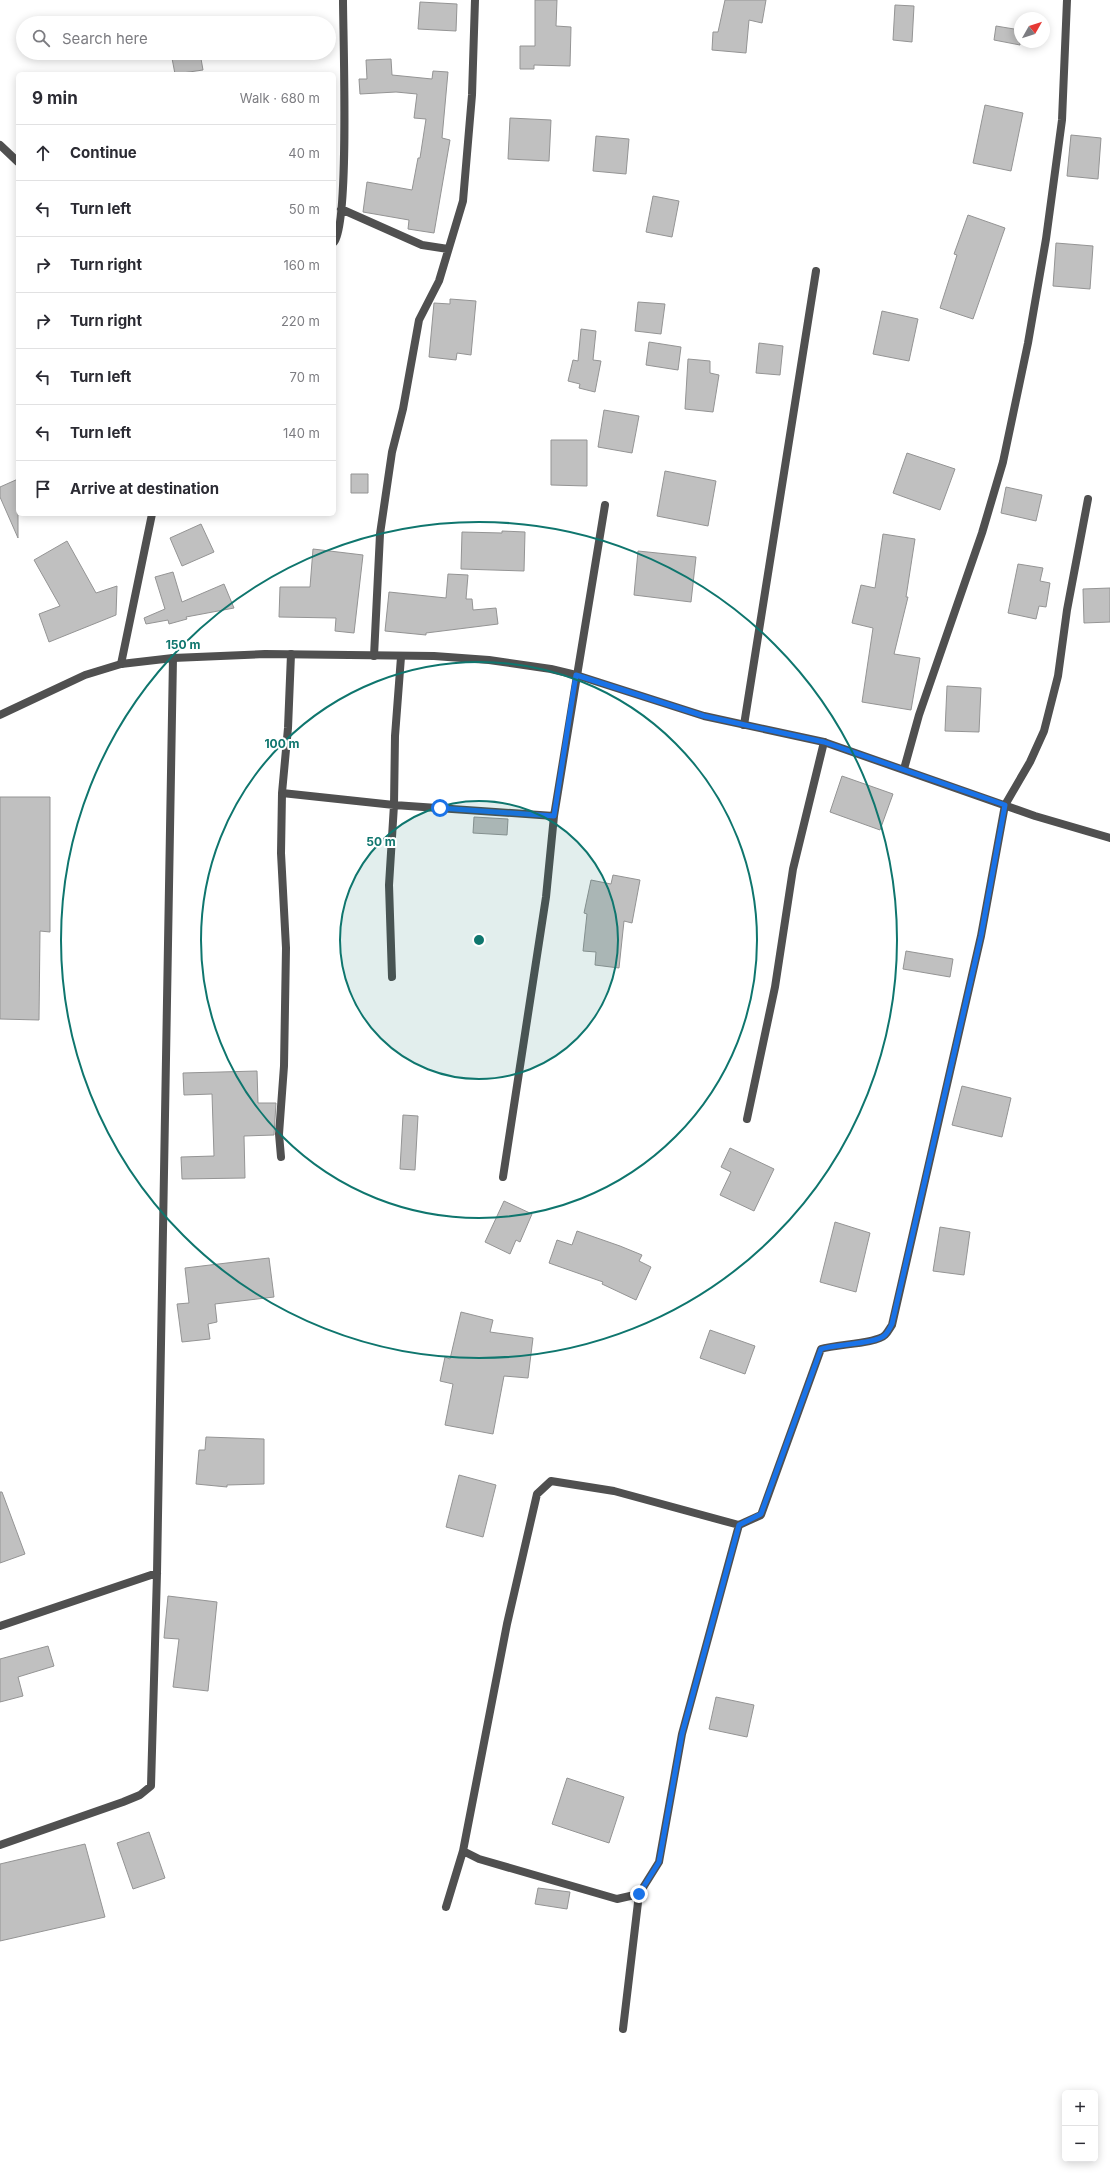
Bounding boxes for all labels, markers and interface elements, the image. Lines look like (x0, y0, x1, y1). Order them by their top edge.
north arrow (1014, 12, 1050, 48)
search box (16, 16, 336, 60)
icon: search (30, 27, 52, 49)
text: Search here (62, 29, 148, 48)
text: 9 min (32, 88, 78, 108)
text: Walk · 680 m (240, 90, 320, 106)
icon: ahead (32, 142, 54, 164)
text: Continue (70, 143, 137, 162)
text: 40 m (288, 145, 320, 161)
icon: left (32, 198, 54, 220)
text: Turn left (70, 199, 131, 218)
text: 50 m (289, 201, 320, 217)
icon: right (32, 254, 54, 276)
text: Turn right (70, 255, 142, 274)
text: 160 m (283, 257, 320, 273)
icon: right (32, 310, 54, 332)
text: Turn right (70, 311, 142, 330)
text: 220 m (281, 313, 320, 329)
icon: left (32, 366, 54, 388)
text: Turn left (70, 367, 131, 386)
text: 70 m (290, 369, 320, 385)
icon: left (32, 422, 54, 444)
text: Turn left (70, 423, 131, 442)
text: 140 m (283, 425, 320, 441)
icon: arrive (32, 478, 54, 500)
text: Arrive at destination (70, 479, 219, 498)
text: 150 m (166, 637, 200, 652)
text: 100 m (264, 736, 300, 751)
route start (431, 799, 449, 817)
text: 50 m (366, 834, 396, 849)
centre of rings (472, 933, 486, 947)
route end (630, 1885, 648, 1903)
map controls (1062, 2090, 1098, 2162)
button: + (1062, 2090, 1098, 2126)
button: − (1062, 2126, 1098, 2162)

